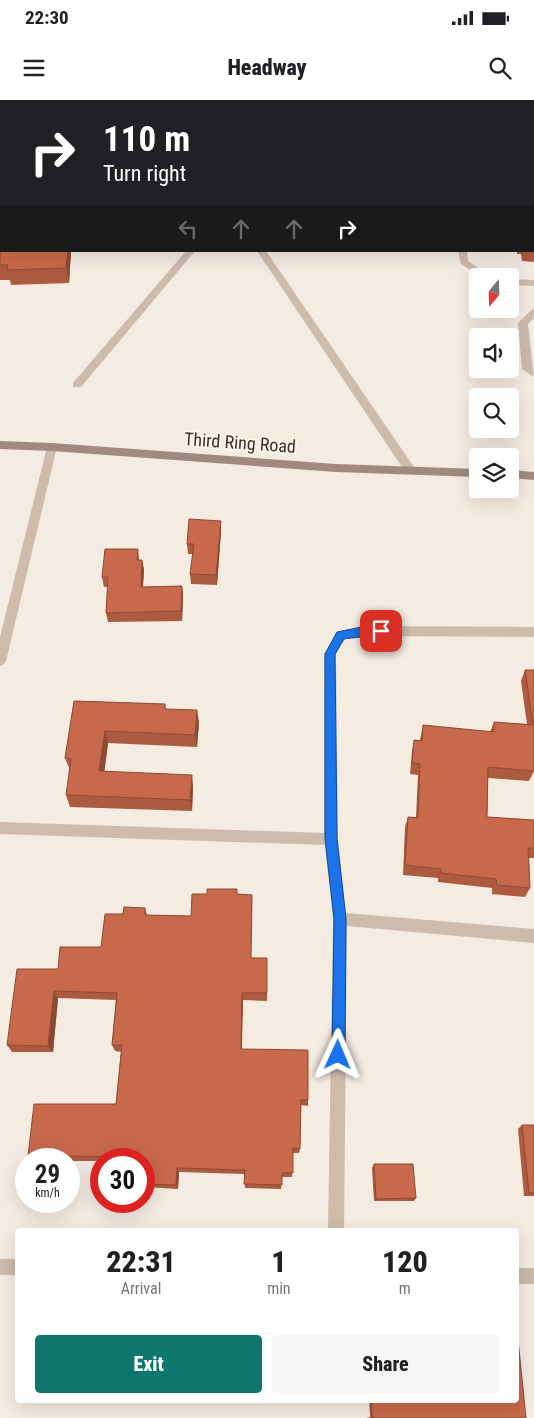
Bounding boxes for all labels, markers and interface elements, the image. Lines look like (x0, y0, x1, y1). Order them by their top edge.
text: 22:30 (25, 6, 69, 29)
icon: menu (20, 54, 48, 82)
icon: search (486, 54, 514, 82)
text: Headway (227, 55, 307, 80)
text: 110 m (103, 119, 190, 160)
icon: right (20, 120, 85, 185)
text: Turn right (103, 161, 186, 186)
icon: left (174, 215, 202, 243)
icon: ahead (227, 215, 255, 243)
icon: ahead (280, 215, 308, 243)
icon: right (333, 215, 361, 243)
north arrow (469, 268, 519, 318)
map controls (469, 268, 519, 498)
button: sound (469, 328, 519, 378)
button: search (469, 388, 519, 438)
street label: Third Ring Road (183, 428, 297, 457)
button: layers (469, 448, 519, 498)
pin (360, 610, 402, 652)
icon: arrive (367, 617, 395, 645)
position arrow (311, 1028, 363, 1080)
speed limit sign: 30 (90, 1148, 155, 1213)
text: 29 (35, 1160, 60, 1189)
text: km/h (35, 1186, 60, 1200)
text: 22:31 (106, 1244, 176, 1279)
text: 1 (271, 1244, 286, 1279)
text: 120 (382, 1244, 428, 1279)
text: Arrival (121, 1279, 161, 1298)
text: min (267, 1279, 291, 1298)
text: m (399, 1279, 411, 1298)
button: Exit (35, 1335, 262, 1393)
button: Share (272, 1335, 499, 1393)

